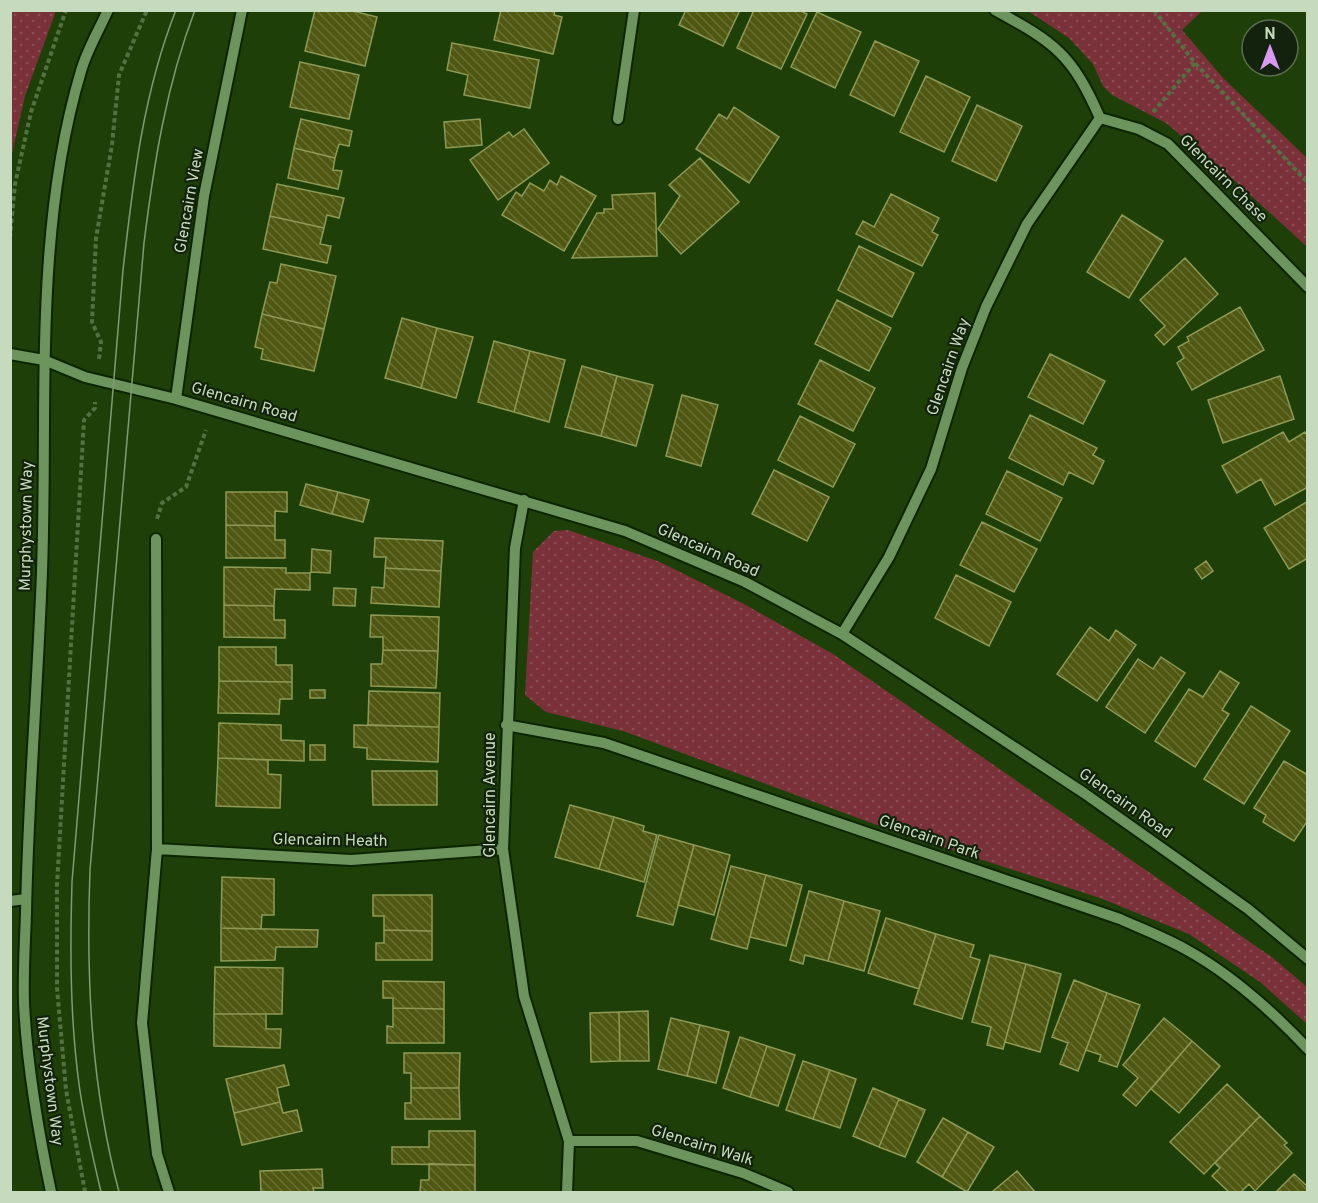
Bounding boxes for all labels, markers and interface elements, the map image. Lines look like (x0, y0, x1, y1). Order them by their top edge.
north arrow (1240, 18, 1300, 78)
text: N (1264, 25, 1276, 45)
street label: Glencairn Chase (1175, 131, 1271, 227)
street label: Glencairn View (171, 147, 209, 255)
street label: Glencairn Way (923, 316, 975, 418)
street label: Glencairn Road (189, 378, 299, 428)
street label: Murphystown Way (16, 461, 38, 591)
street label: Glencairn Road (654, 520, 762, 582)
street label: Glencairn Avenue (481, 732, 501, 858)
street label: Glencairn Road (1074, 764, 1176, 844)
street label: Glencairn Park (876, 811, 982, 865)
street label: Glencairn Heath (272, 830, 388, 852)
street label: Murphystown Way (31, 1015, 67, 1147)
street label: Glencairn Walk (648, 1121, 756, 1171)

